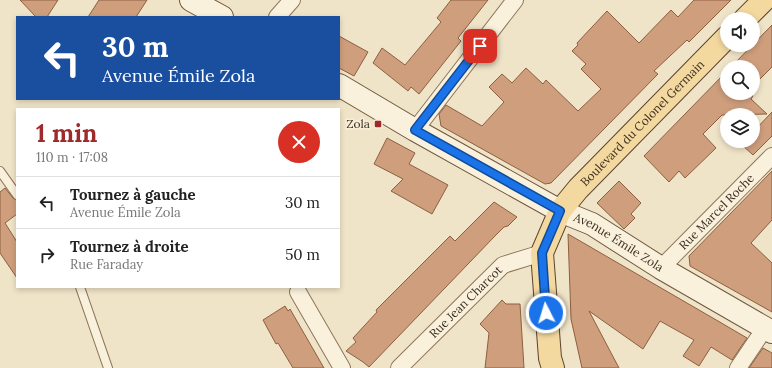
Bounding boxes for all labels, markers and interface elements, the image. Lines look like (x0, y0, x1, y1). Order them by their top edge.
map controls (720, 12, 760, 148)
button: sound (720, 12, 760, 52)
text: 30 m (102, 29, 169, 65)
pin (463, 29, 497, 63)
icon: left (36, 32, 88, 84)
icon: arrive (469, 35, 491, 57)
street label: Boulevard du Colonel Germain (577, 57, 707, 189)
button: search (720, 60, 760, 100)
text: Avenue Émile Zola (102, 64, 255, 87)
button: layers (720, 108, 760, 148)
place label: Zola (346, 116, 370, 131)
text: 1 min (36, 118, 97, 149)
marker: Zola (373, 119, 383, 129)
button: close (278, 121, 320, 163)
text: 110 m · 17:08 (36, 149, 108, 166)
street label: Rue Marcel Roche (676, 170, 757, 253)
text: Tournez à gauche (70, 185, 196, 204)
icon: left (36, 192, 58, 214)
text: 30 m (285, 193, 320, 212)
text: Avenue Émile Zola (70, 204, 181, 221)
street label: Avenue Émile Zola (571, 209, 666, 275)
text: Tournez à droite (70, 237, 189, 256)
icon: right (36, 244, 58, 266)
text: 50 m (285, 245, 320, 264)
text: Rue Faraday (70, 256, 143, 273)
street label: Rue Jean Charcot (426, 262, 505, 341)
position arrow (525, 292, 567, 334)

